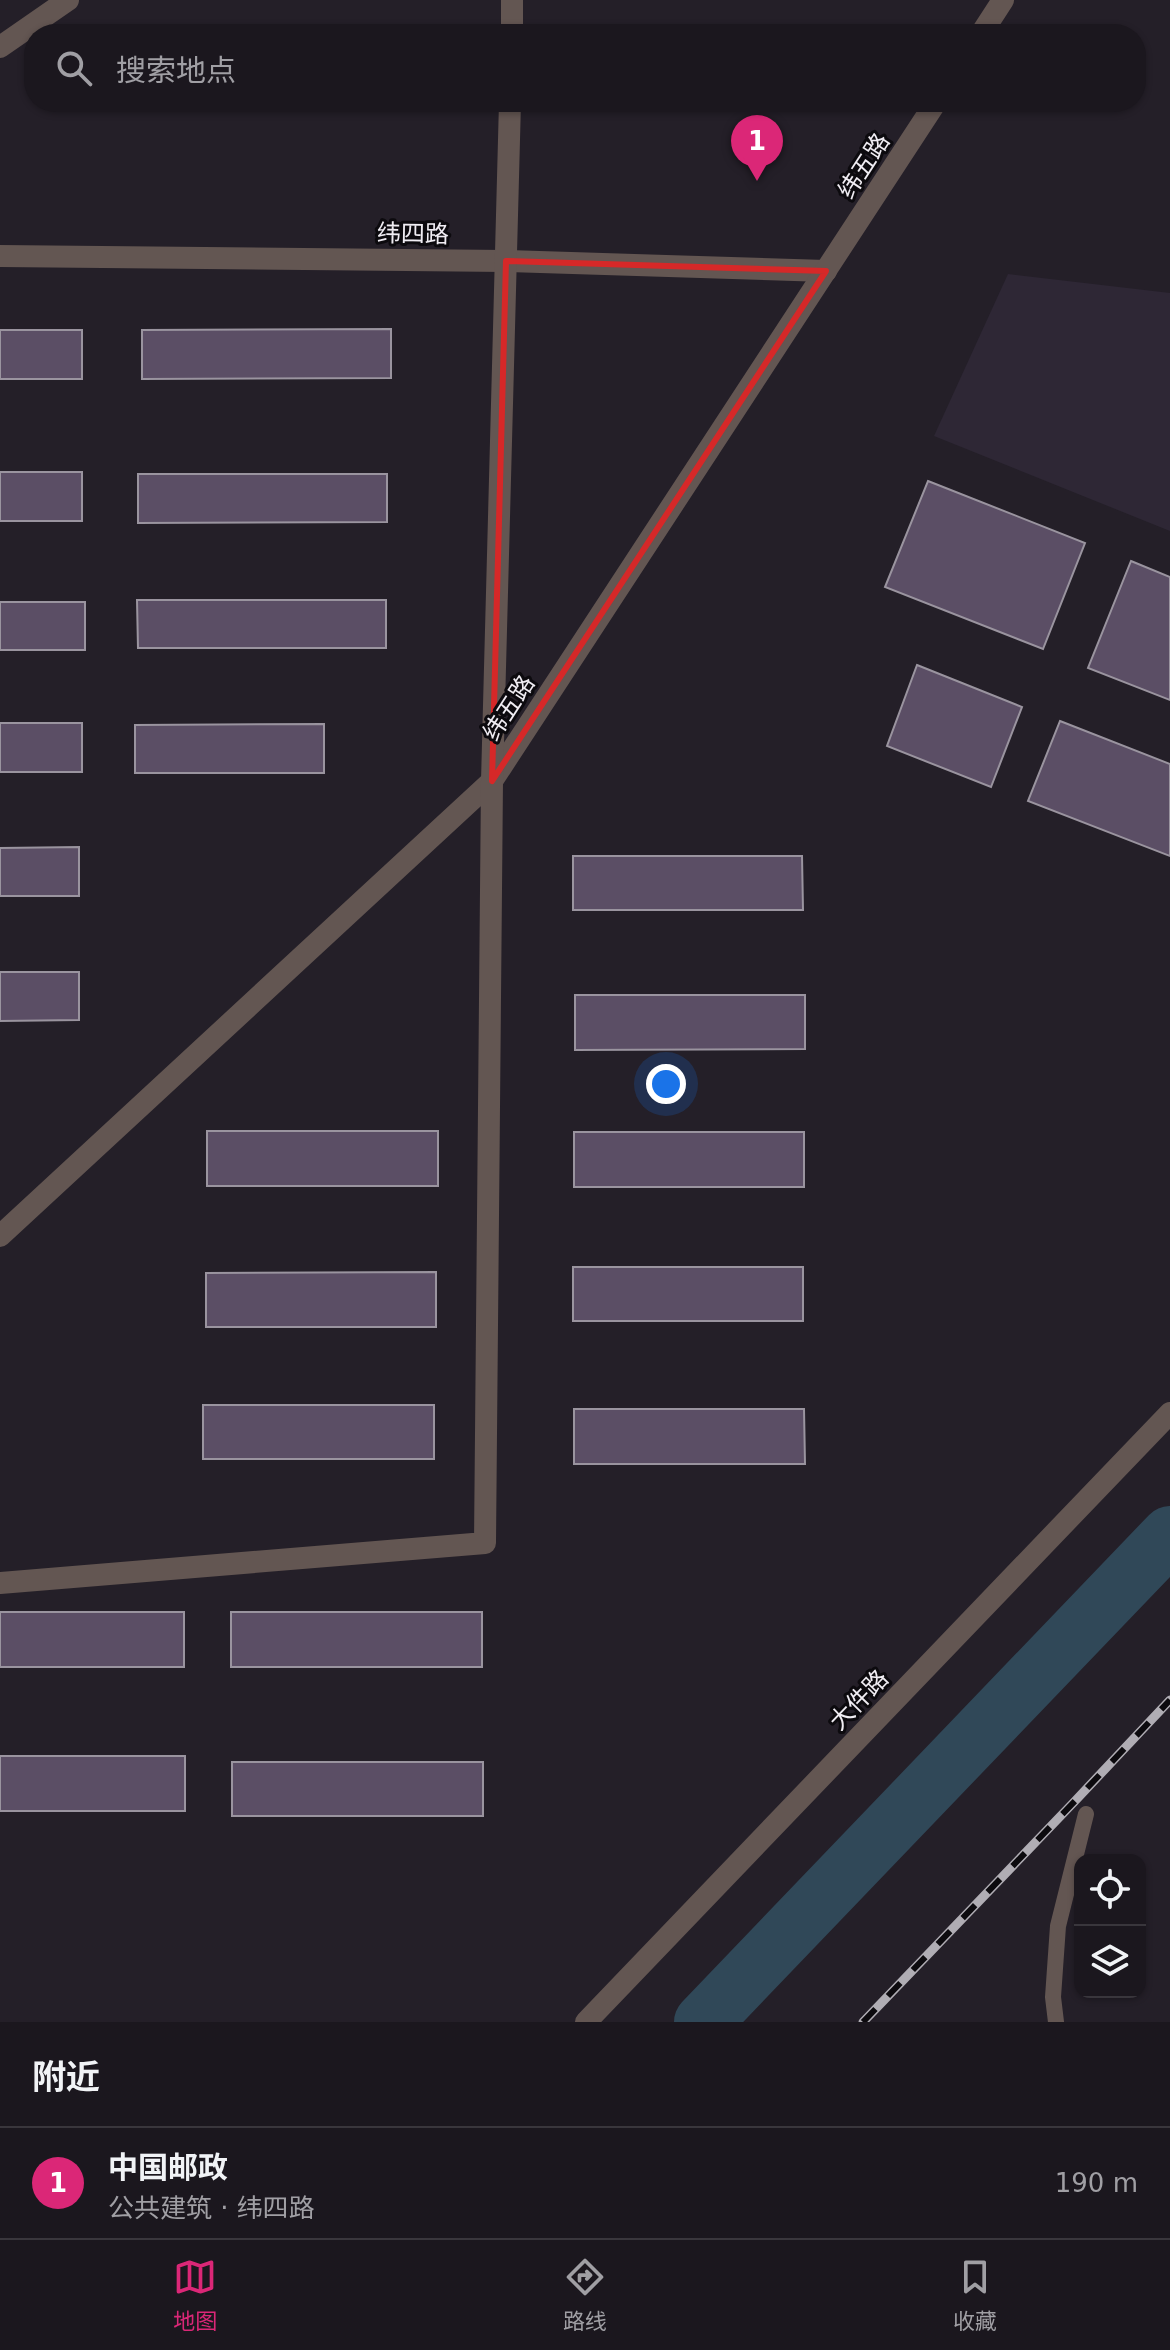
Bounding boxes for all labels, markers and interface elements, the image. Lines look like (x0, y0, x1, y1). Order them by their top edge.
search box (24, 24, 1146, 112)
icon: search (52, 46, 96, 90)
text: 搜索地点 (116, 53, 236, 88)
pin: 1 (731, 115, 783, 181)
street label: 纬五路 (833, 128, 895, 204)
street label: 纬四路 (377, 219, 449, 249)
street label: 纬五路 (478, 670, 540, 746)
your location (646, 1064, 686, 1104)
street label: 大件路 (824, 1664, 894, 1736)
map controls (1074, 1854, 1146, 1998)
button: locate (1074, 1854, 1146, 1926)
button: layers (1074, 1926, 1146, 1998)
text: 附近 (32, 2057, 100, 2097)
text: 中国邮政 (108, 2150, 228, 2185)
text: 1 (49, 2168, 67, 2198)
text: 190 m (1055, 2168, 1138, 2198)
text: 公共建筑 · 纬四路 (108, 2193, 315, 2223)
tab: 地图 (173, 2255, 217, 2335)
tab: 路线 (563, 2255, 607, 2335)
tab: 收藏 (953, 2255, 997, 2335)

